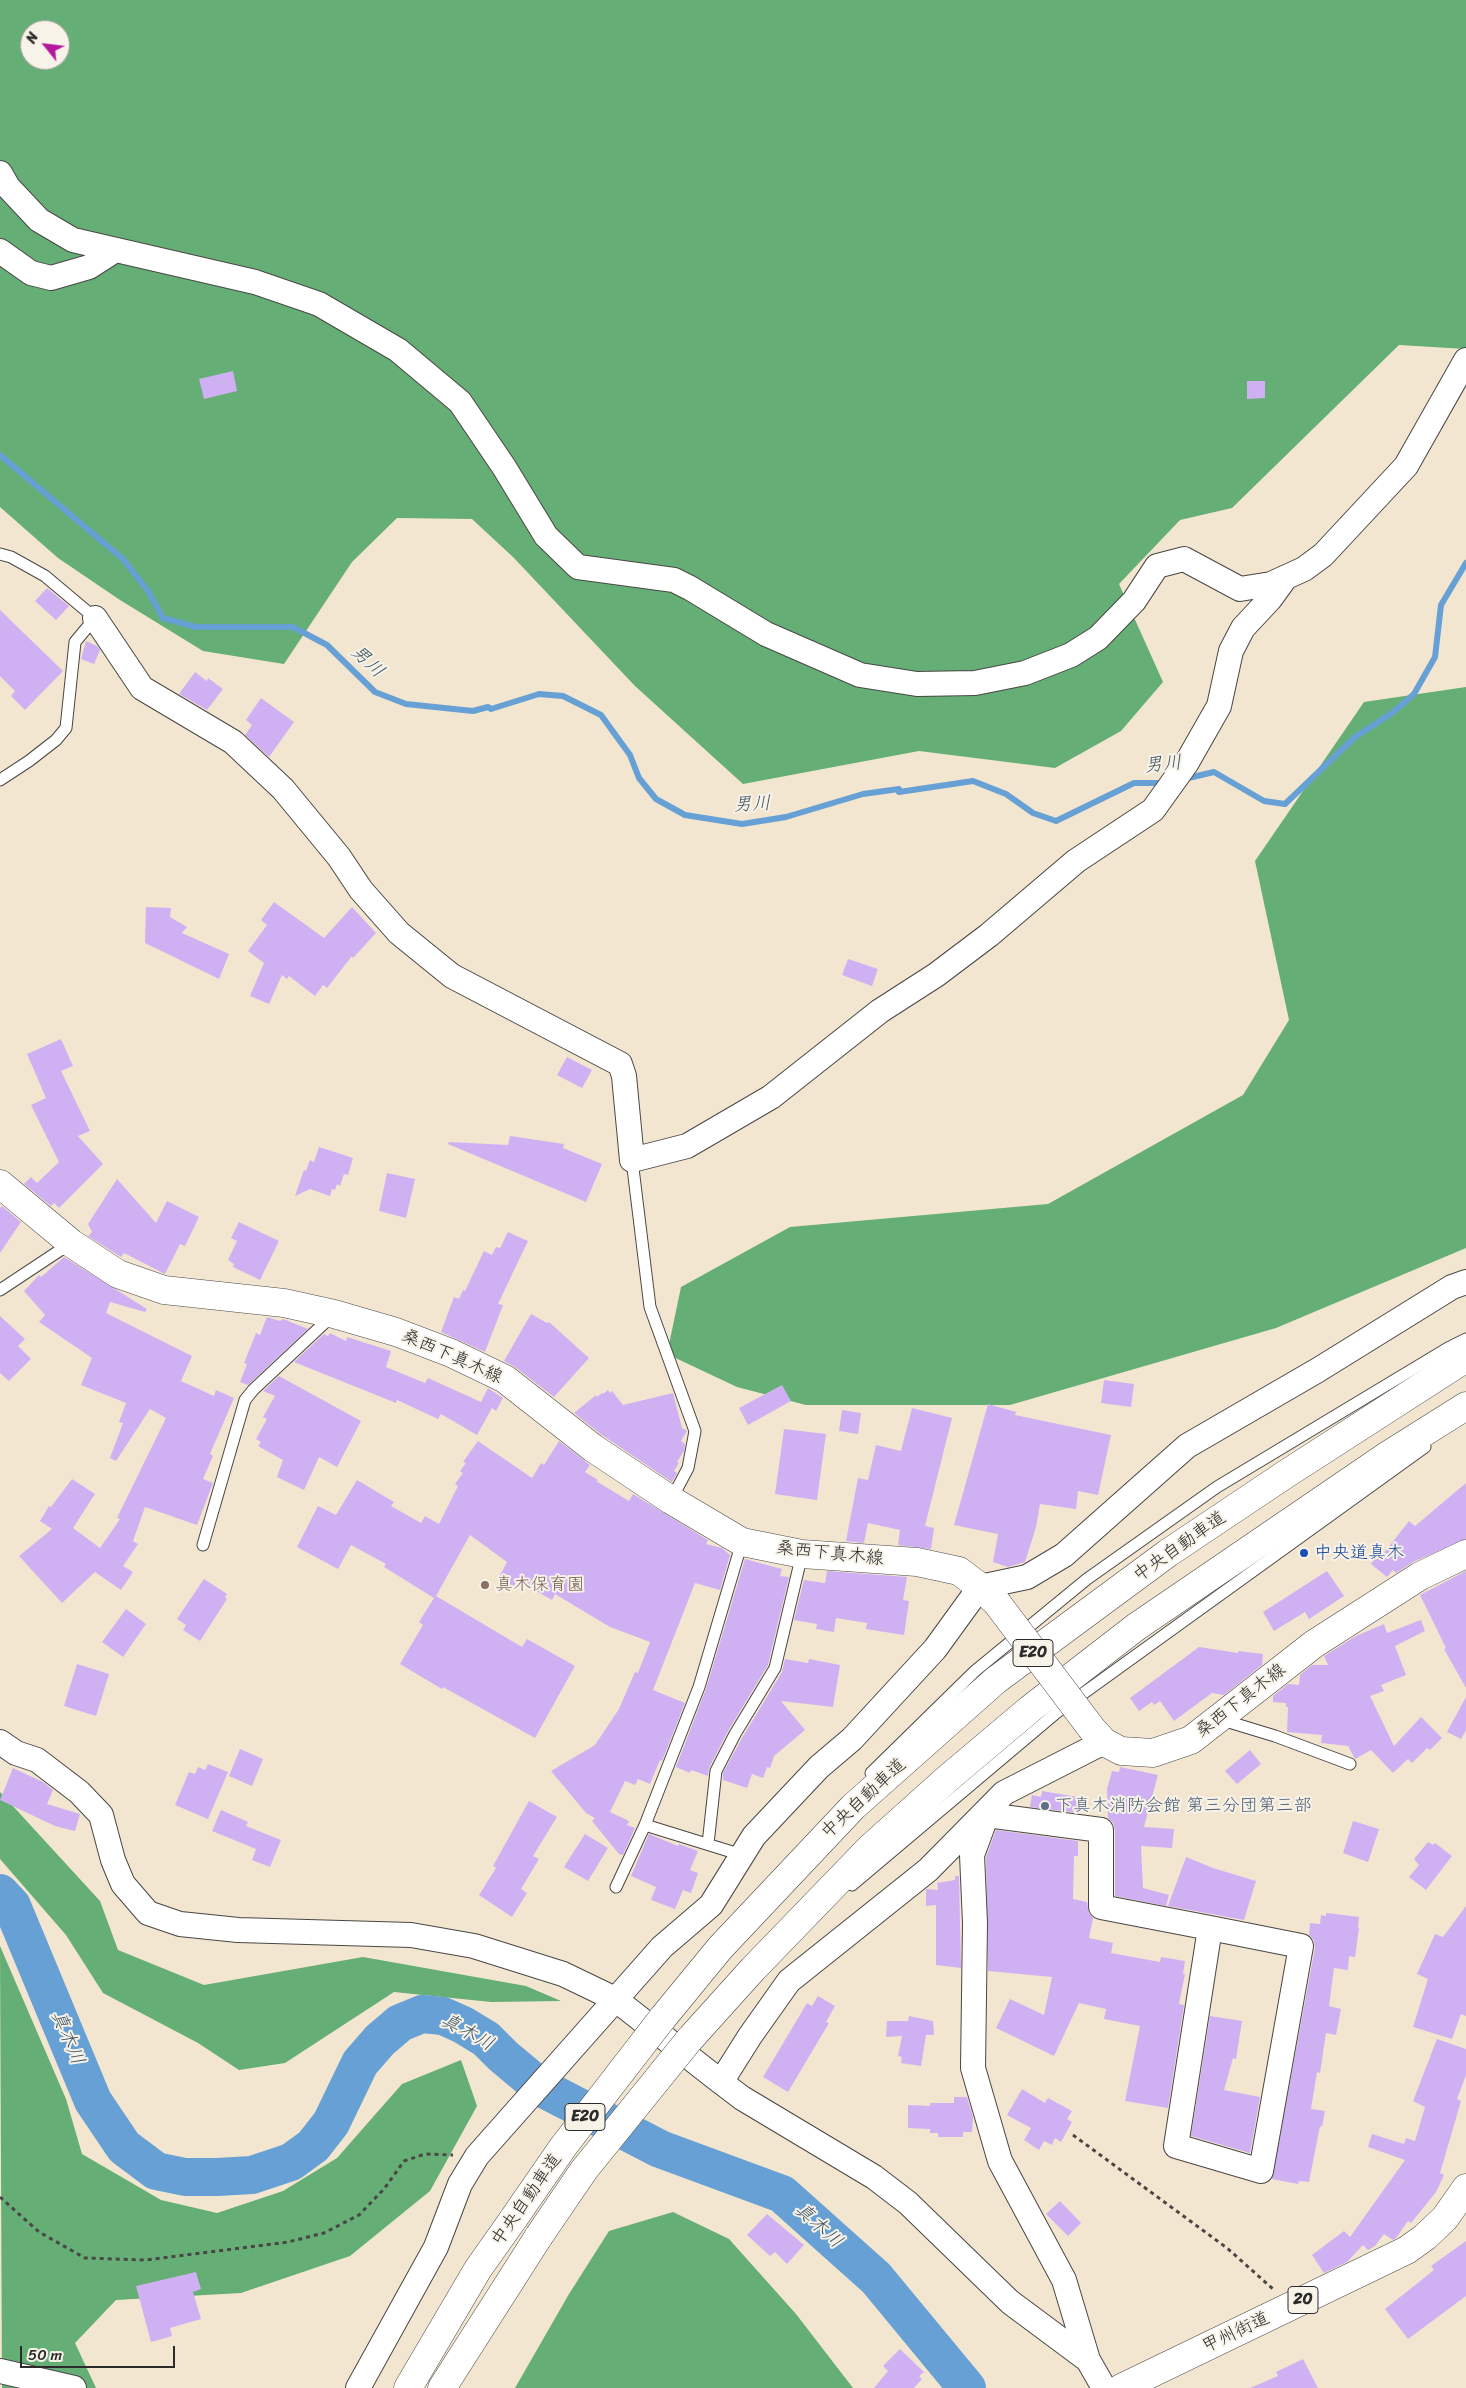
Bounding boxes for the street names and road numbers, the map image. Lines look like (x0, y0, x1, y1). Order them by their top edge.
street label: 桑西下真木線 (398, 1325, 506, 1389)
street label: 中央自動車道 (1130, 1507, 1230, 1587)
street label: 桑西下真木線 (775, 1538, 885, 1570)
road number: E20 (1013, 1640, 1053, 1666)
street label: 桑西下真木線 (1192, 1659, 1290, 1743)
street label: 中央自動車道 (817, 1754, 911, 1844)
road number: E20 (565, 2104, 605, 2130)
street label: 中央自動車道 (487, 2150, 567, 2250)
road number: 20 (1288, 2286, 1318, 2314)
street label: 甲州街道 (1199, 2308, 1273, 2358)

